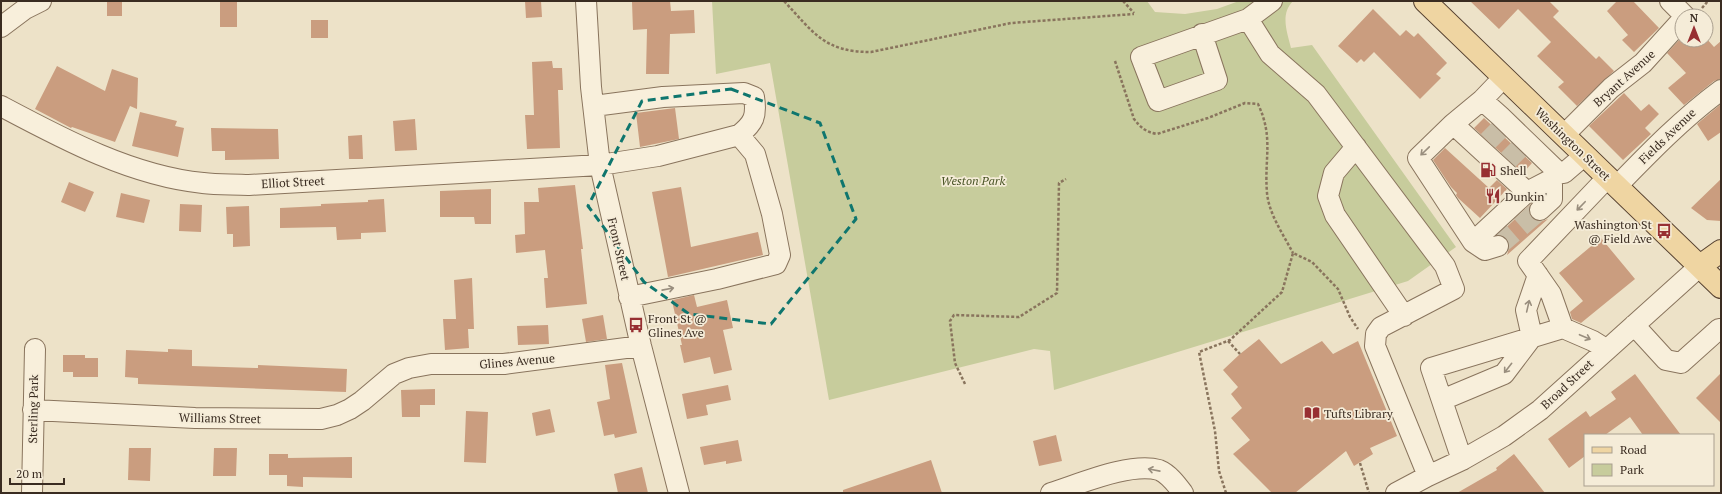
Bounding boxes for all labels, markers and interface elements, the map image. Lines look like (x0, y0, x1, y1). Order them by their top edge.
north arrow (1674, 8, 1714, 48)
text: N (1690, 11, 1699, 25)
street label: Bryant Avenue (1590, 46, 1658, 110)
street label: Washington Street (1532, 104, 1614, 184)
street label: Fields Avenue (1635, 105, 1699, 167)
one-way arrow (1420, 146, 1430, 156)
fuel station icon: Shell (1479, 161, 1497, 179)
place label: Shell (1500, 163, 1527, 178)
street label: Elliot Street (261, 173, 326, 191)
park label: Weston Park (941, 173, 1005, 188)
restaurant icon: Dunkin' (1484, 187, 1502, 205)
place label: Dunkin' (1505, 189, 1547, 204)
one-way arrow (1577, 201, 1586, 211)
street label: Front Street (604, 216, 634, 283)
place label: Washington St @ Field Ave (1574, 217, 1653, 246)
bus stop icon: Washington St @ Field Ave (1655, 222, 1673, 240)
one-way arrow (661, 284, 674, 292)
one-way arrow (1525, 299, 1533, 312)
place label: Front St @ Glines Ave (648, 311, 707, 340)
bus stop icon: Front St @ Glines Ave (627, 316, 645, 334)
one-way arrow (1578, 334, 1590, 341)
street label: Glines Avenue (479, 350, 555, 372)
street label: Broad Street (1538, 356, 1597, 412)
one-way arrow (1504, 362, 1512, 373)
street label: Sterling Park (25, 374, 41, 444)
library icon: Tufts Library (1303, 404, 1321, 422)
place label: Tufts Library (1324, 406, 1394, 421)
street label: Williams Street (179, 410, 262, 426)
legend (1584, 434, 1714, 486)
text: Road (1620, 442, 1647, 457)
scale bar (10, 460, 64, 486)
text: Park (1620, 462, 1645, 477)
one-way arrow (1148, 465, 1161, 473)
text: 20 m (16, 466, 43, 481)

